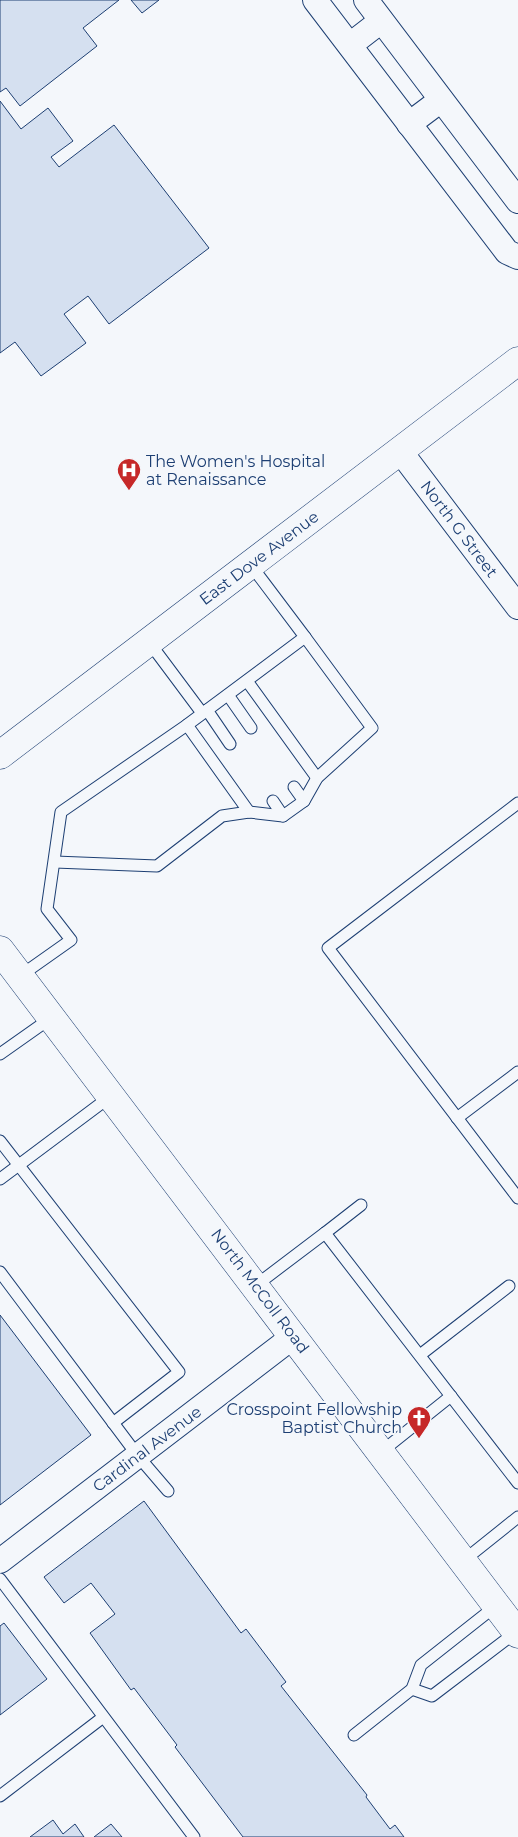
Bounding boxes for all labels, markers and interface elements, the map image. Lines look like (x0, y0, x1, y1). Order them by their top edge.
place label: The Women's Hospital at Renaissance (146, 452, 325, 489)
hospital icon: The Women's Hospital at Renaissance (116, 457, 142, 491)
street label: North G Street (416, 477, 502, 581)
street label: East Dove Avenue (196, 507, 322, 609)
street label: North McColl Road (207, 1225, 313, 1357)
place label: Crosspoint Fellowship Baptist Church (226, 1400, 402, 1437)
street label: Cardinal Avenue (89, 1402, 205, 1496)
church icon: Crosspoint Fellowship Baptist Church (406, 1405, 432, 1439)

